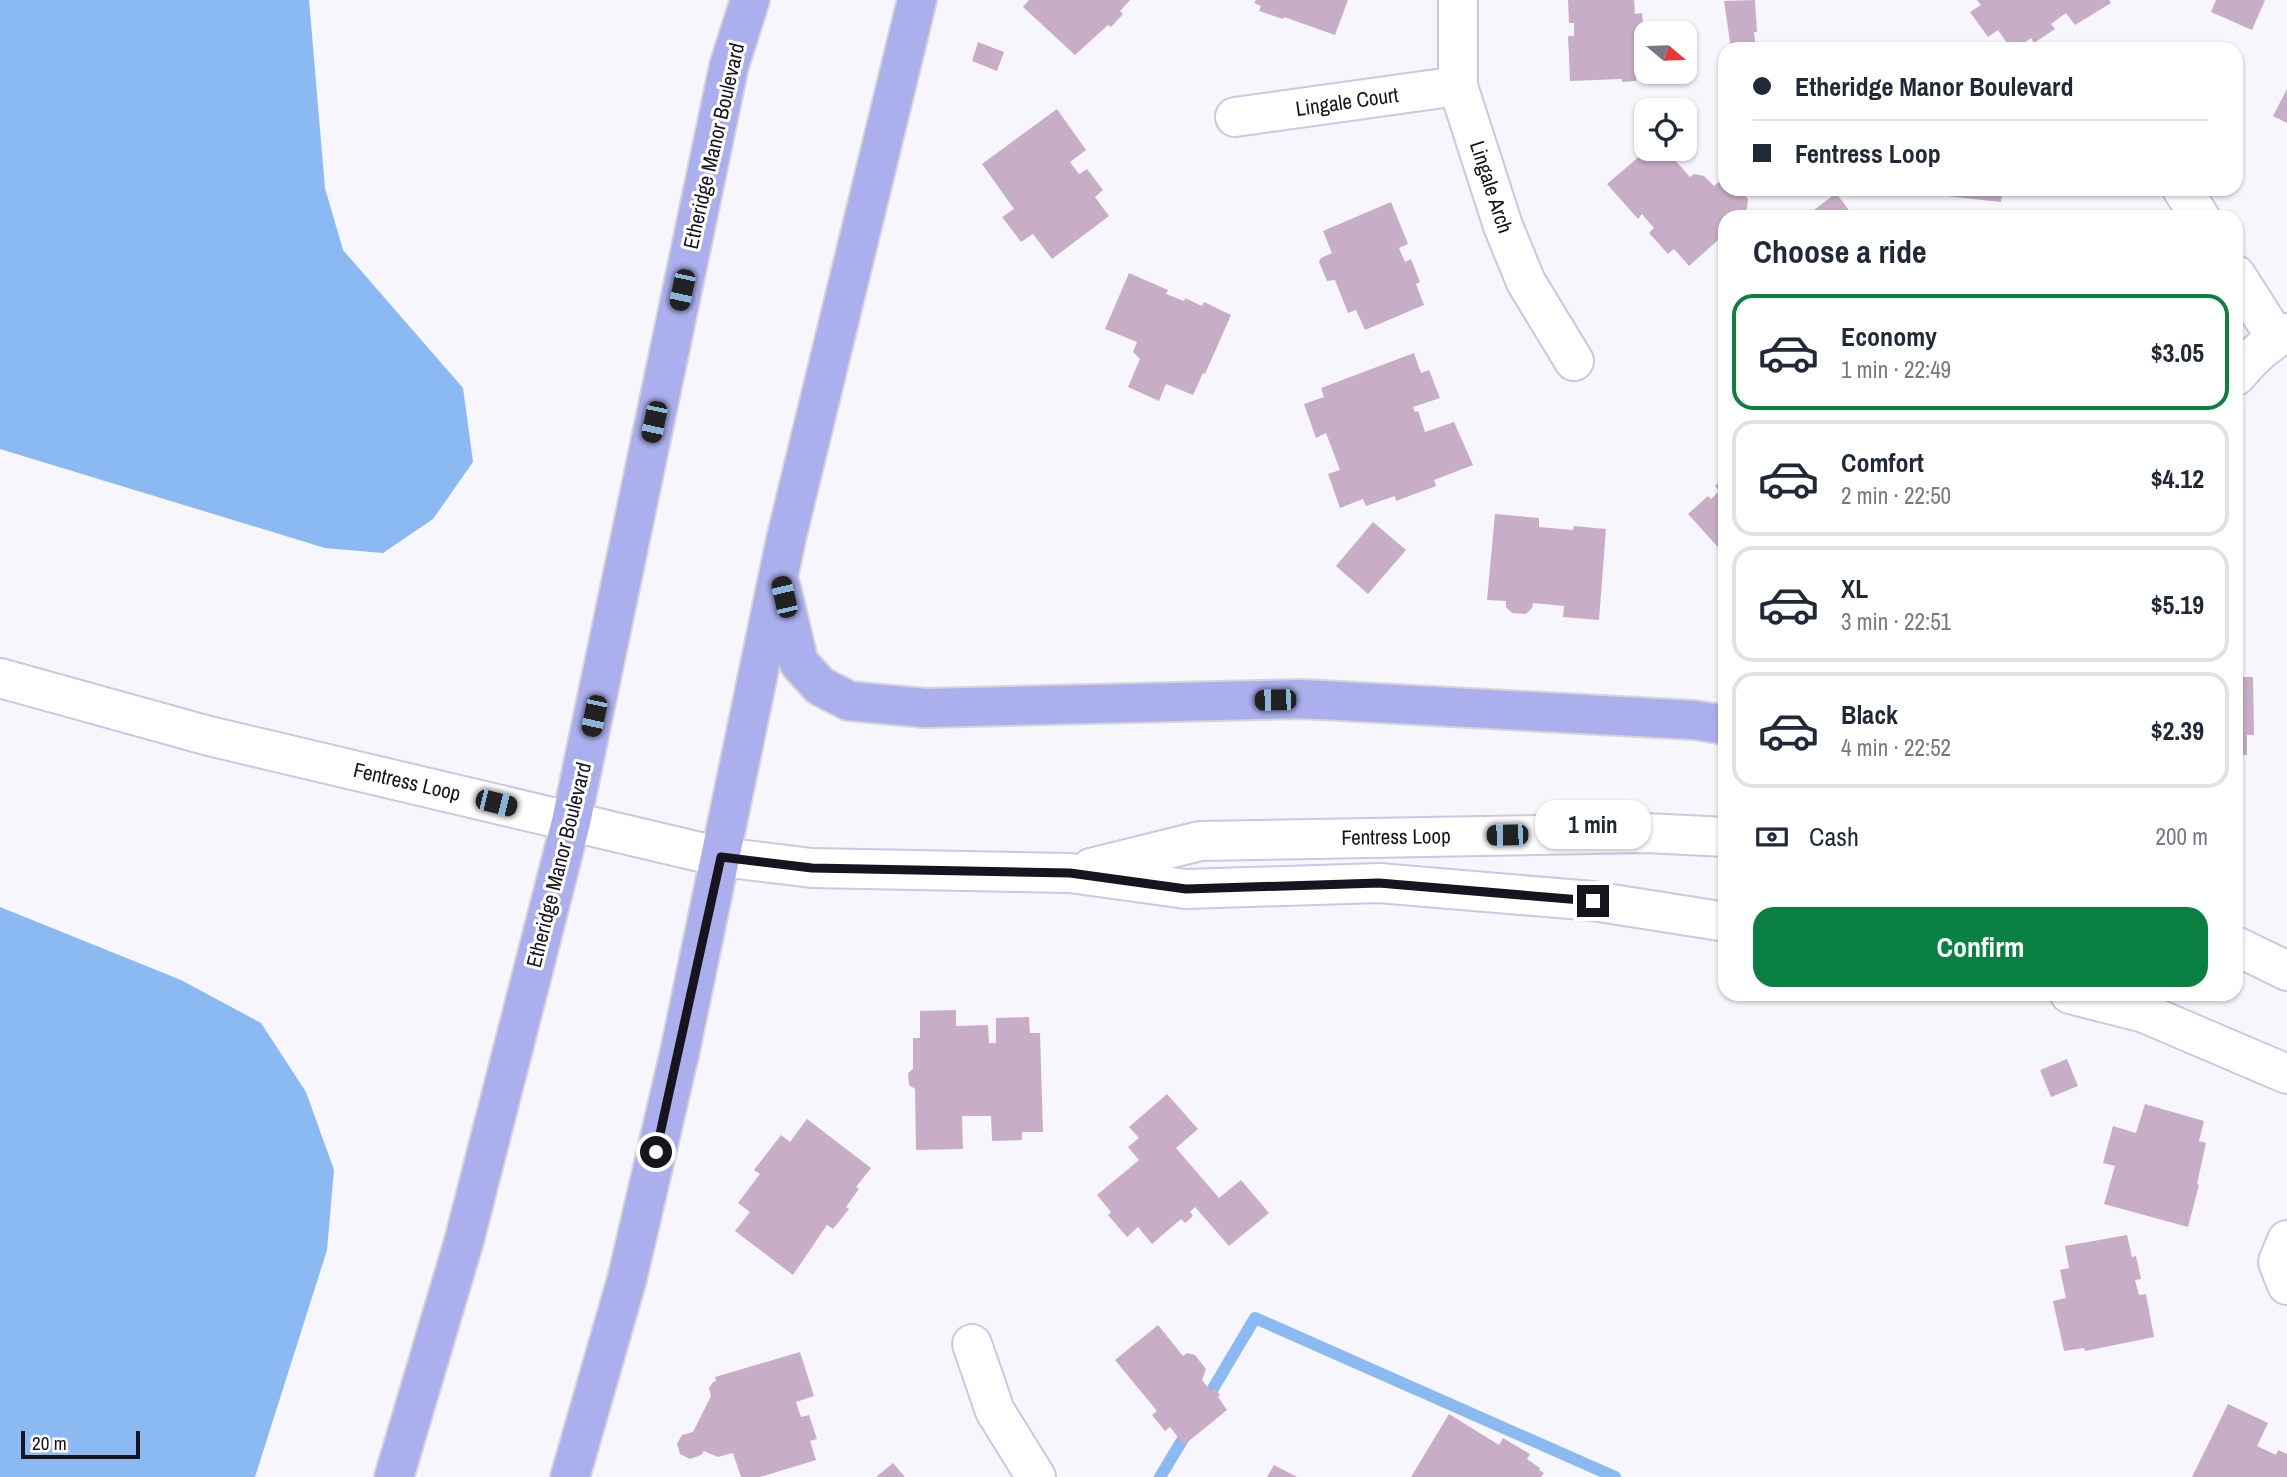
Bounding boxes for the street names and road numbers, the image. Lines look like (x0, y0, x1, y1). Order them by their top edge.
street label: Etheridge Manor Boulevard (676, 40, 751, 252)
street label: Lingale Court (1294, 80, 1400, 123)
street label: Lingale Arch (1463, 137, 1520, 237)
street label: Fentress Loop (351, 755, 464, 808)
street label: Etheridge Manor Boulevard (519, 759, 598, 971)
street label: Fentress Loop (1341, 821, 1451, 852)

